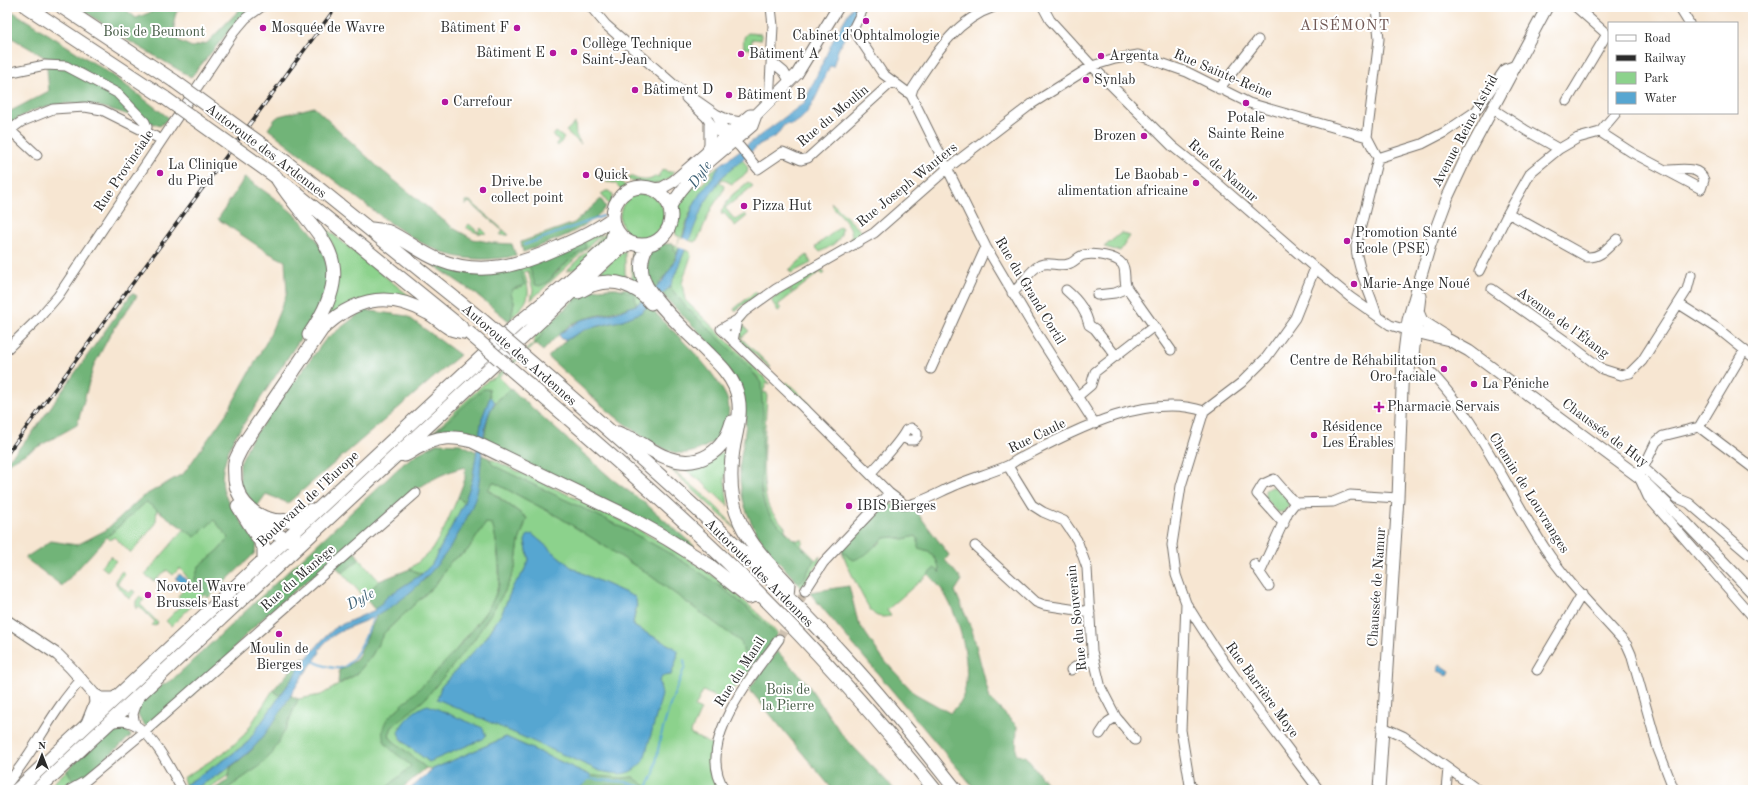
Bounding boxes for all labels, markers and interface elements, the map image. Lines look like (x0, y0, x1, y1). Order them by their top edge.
marker: Cabinet d'Ophtalmologie (861, 16, 871, 26)
district label: AISÉMONT (1300, 16, 1390, 34)
place label: Mosquée de Wavre (271, 21, 385, 35)
place label: Bâtiment F (440, 21, 509, 35)
legend (1608, 22, 1738, 114)
marker: Mosquée de Wavre (258, 23, 268, 33)
marker: Bâtiment F (512, 23, 522, 33)
park label: Bois de Beumont (103, 25, 205, 39)
place label: Cabinet d'Ophtalmologie (792, 29, 940, 43)
text: Road (1644, 33, 1671, 45)
place label: Collège Technique Saint-Jean (582, 37, 692, 67)
place label: Bâtiment E (476, 46, 545, 60)
marker: Collège Technique Saint-Jean (569, 47, 579, 57)
place label: Bâtiment A (749, 47, 819, 61)
street label: Rue Sainte-Reine (1172, 47, 1274, 101)
marker: Bâtiment E (548, 48, 558, 58)
marker: Bâtiment A (736, 49, 746, 59)
place label: Argenta (1109, 49, 1159, 63)
marker: Argenta (1096, 51, 1106, 61)
text: Railway (1644, 53, 1687, 65)
place label: Synlab (1094, 73, 1136, 87)
street label: Avenue Reine Astrid (1429, 73, 1501, 189)
text: Park (1644, 73, 1669, 85)
marker: Synlab (1081, 75, 1091, 85)
street label: Rue du Moulin (795, 82, 871, 150)
place label: Bâtiment D (643, 83, 713, 97)
marker: Bâtiment D (630, 85, 640, 95)
place label: Bâtiment B (737, 88, 806, 102)
marker: Bâtiment B (724, 90, 734, 100)
text: Water (1644, 93, 1677, 105)
place label: Carrefour (453, 95, 512, 109)
marker: Carrefour (440, 97, 450, 107)
marker: Potale Sainte Reine (1241, 98, 1251, 108)
street label: Autoroute des Ardennes (203, 101, 329, 201)
place label: Potale Sainte Reine (1208, 111, 1284, 141)
street label: Rue Provinciale (92, 128, 156, 214)
place label: Brozen (1093, 129, 1136, 143)
marker: Brozen (1139, 131, 1149, 141)
street label: Rue de Namur (1185, 137, 1261, 205)
street label: Rue Joseph Wauters (854, 140, 960, 230)
place label: La Clinique du Pied (168, 158, 237, 188)
water label: Dyle (686, 159, 716, 192)
marker: La Clinique du Pied (155, 168, 165, 178)
place label: Quick (594, 168, 628, 182)
place label: Le Baobab - alimentation africaine (1058, 168, 1188, 198)
marker: Quick (581, 170, 591, 180)
place label: Drive.be collect point (491, 175, 564, 205)
marker: Le Baobab - alimentation africaine (1191, 178, 1201, 188)
marker: Drive.be collect point (478, 185, 488, 195)
place label: Pizza Hut (752, 199, 812, 213)
marker: Pizza Hut (739, 201, 749, 211)
place label: Promotion Santé Ecole (PSE) (1355, 226, 1457, 256)
street label: Rue du Grand Cortil (992, 235, 1068, 347)
marker: Promotion Santé Ecole (PSE) (1342, 236, 1352, 246)
place label: Marie-Ange Noué (1362, 277, 1470, 291)
marker: Marie-Ange Noué (1349, 279, 1359, 289)
street label: Avenue de l'Étang (1514, 283, 1614, 361)
street label: Autoroute des Ardennes (459, 301, 579, 409)
place label: Centre de Réhabilitation Oro-faciale (1289, 354, 1436, 384)
marker: Centre de Réhabilitation Oro-faciale (1439, 364, 1449, 374)
place label: La Péniche (1482, 377, 1549, 391)
marker: La Péniche (1469, 379, 1479, 389)
street label: Chaussée de Huy (1559, 396, 1651, 470)
place label: Pharmacie Servais (1387, 400, 1500, 414)
marker: Pharmacie Servais (1374, 402, 1384, 412)
street label: Rue Caule (1006, 416, 1068, 456)
place label: Résidence Les Érables (1322, 420, 1394, 450)
marker: Résidence Les Érables (1309, 430, 1319, 440)
street label: Chemin de Louvranges (1486, 430, 1572, 556)
street label: Boulevard de l'Europe (254, 448, 362, 550)
place label: IBIS Bierges (857, 499, 936, 513)
marker: IBIS Bierges (844, 501, 854, 511)
street label: Autoroute des Ardennes (702, 516, 816, 630)
street label: Chaussée de Namur (1366, 526, 1388, 647)
street label: Rue du Manège (258, 542, 338, 614)
street label: Rue du Souverain (1064, 564, 1090, 672)
place label: Novotel Wavre Brussels East (156, 580, 246, 610)
water label: Dyle (344, 586, 378, 614)
marker: Novotel Wavre Brussels East (143, 590, 153, 600)
marker: Moulin de Bierges (274, 629, 284, 639)
street label: Rue du Manil (712, 634, 768, 710)
street label: Rue Barrière Moye (1223, 640, 1301, 740)
place label: Moulin de Bierges (250, 642, 308, 672)
park label: Bois de la Pierre (762, 683, 814, 713)
north arrow (22, 735, 62, 775)
text: N (38, 741, 47, 752)

